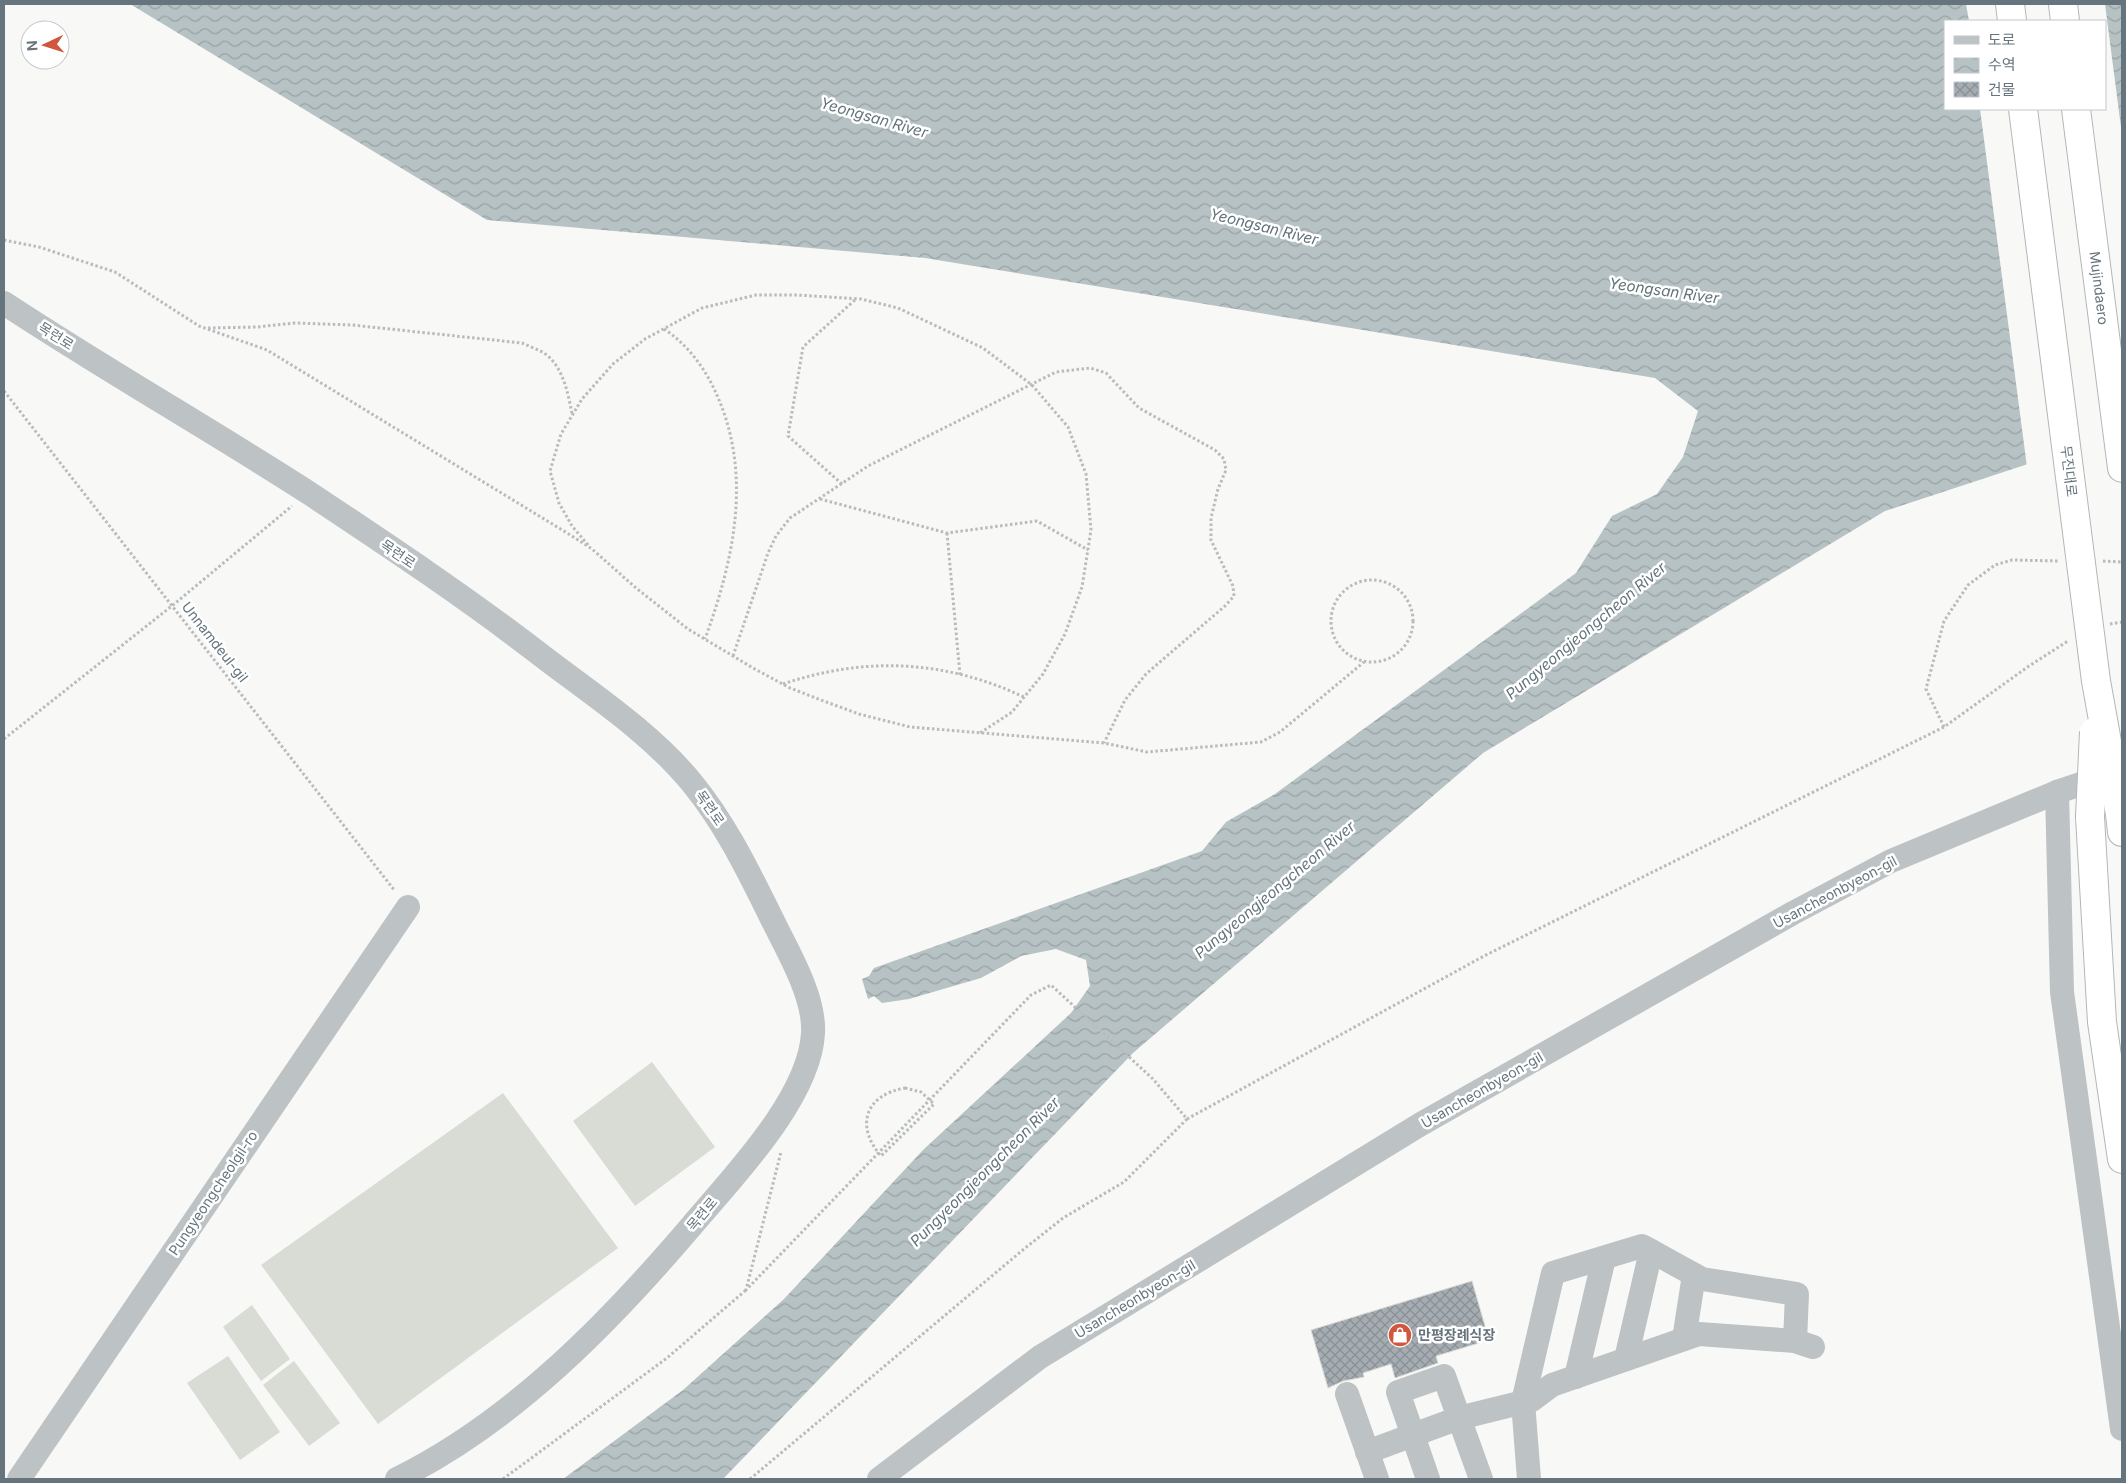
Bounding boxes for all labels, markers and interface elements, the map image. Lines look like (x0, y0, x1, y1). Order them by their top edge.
north arrow (20, 20, 70, 70)
legend (1944, 20, 2106, 110)
text: 도로 (1988, 30, 2016, 49)
text: N (23, 40, 40, 52)
text: 수역 (1988, 55, 2016, 74)
text: 건물 (1988, 80, 2016, 99)
water label: Yeongsan River (818, 93, 930, 142)
water label: Yeongsan River (1208, 204, 1320, 249)
street label: Mujindaero (2087, 250, 2112, 326)
water label: Yeongsan River (1608, 273, 1721, 308)
street label: 목련로 (35, 318, 77, 353)
street label: 무진대로 (2058, 444, 2081, 498)
street label: 목련로 (378, 536, 419, 572)
water label: Pungyeongjeongcheon River (1502, 558, 1670, 703)
street label: Unnamdeul-gil (179, 598, 252, 685)
street label: 목련로 (692, 787, 729, 829)
water label: Pungyeongjeongcheon River (1191, 817, 1359, 962)
street label: Usancheonbyeon-gil (1770, 852, 1899, 931)
street label: Usancheonbyeon-gil (1418, 1048, 1546, 1131)
water label: Pungyeongjeongcheon River (906, 1093, 1064, 1250)
street label: Pungyeongcheolgil-ro (165, 1127, 261, 1258)
street label: 목련로 (683, 1193, 721, 1234)
street label: Usancheonbyeon-gil (1071, 1256, 1198, 1341)
shop icon: 만평장례식장 (1387, 1322, 1413, 1348)
place label: 만평장례식장 (1418, 1326, 1495, 1343)

